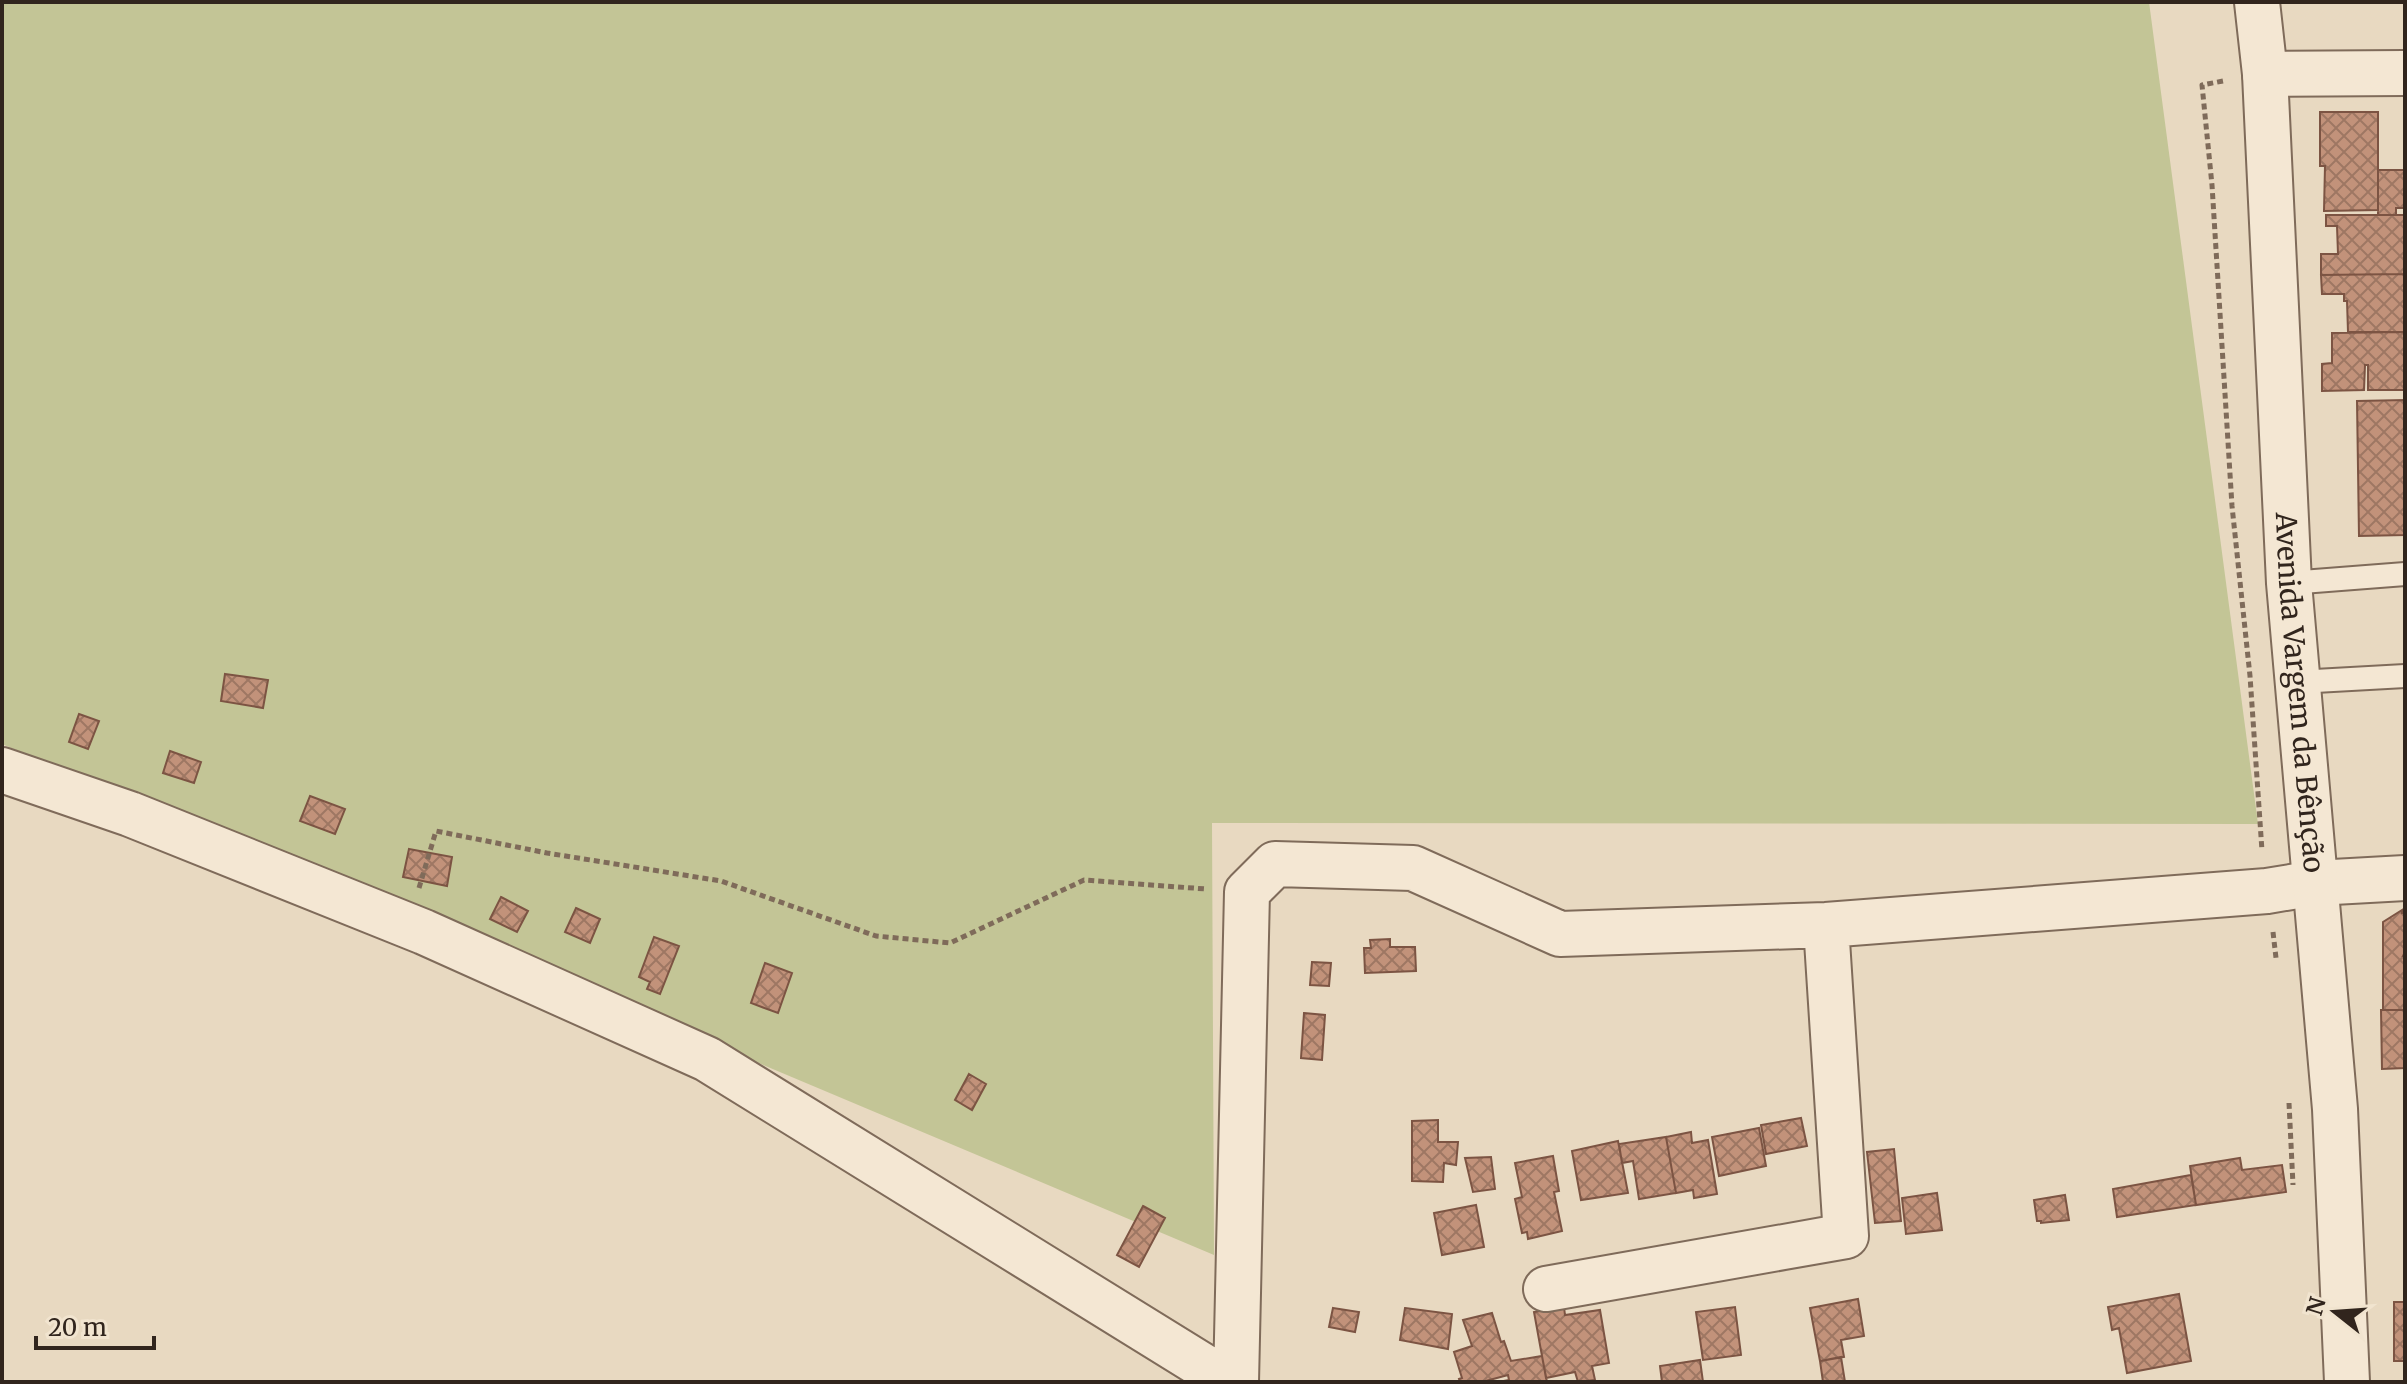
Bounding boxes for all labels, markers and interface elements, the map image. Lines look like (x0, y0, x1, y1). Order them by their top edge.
street label: Avenida Vargem da Bênção (2268, 510, 2332, 874)
north arrow (2295, 1272, 2375, 1352)
text: N (2300, 1293, 2332, 1319)
scale bar (36, 1300, 154, 1350)
text: 20 m (48, 1312, 107, 1343)

